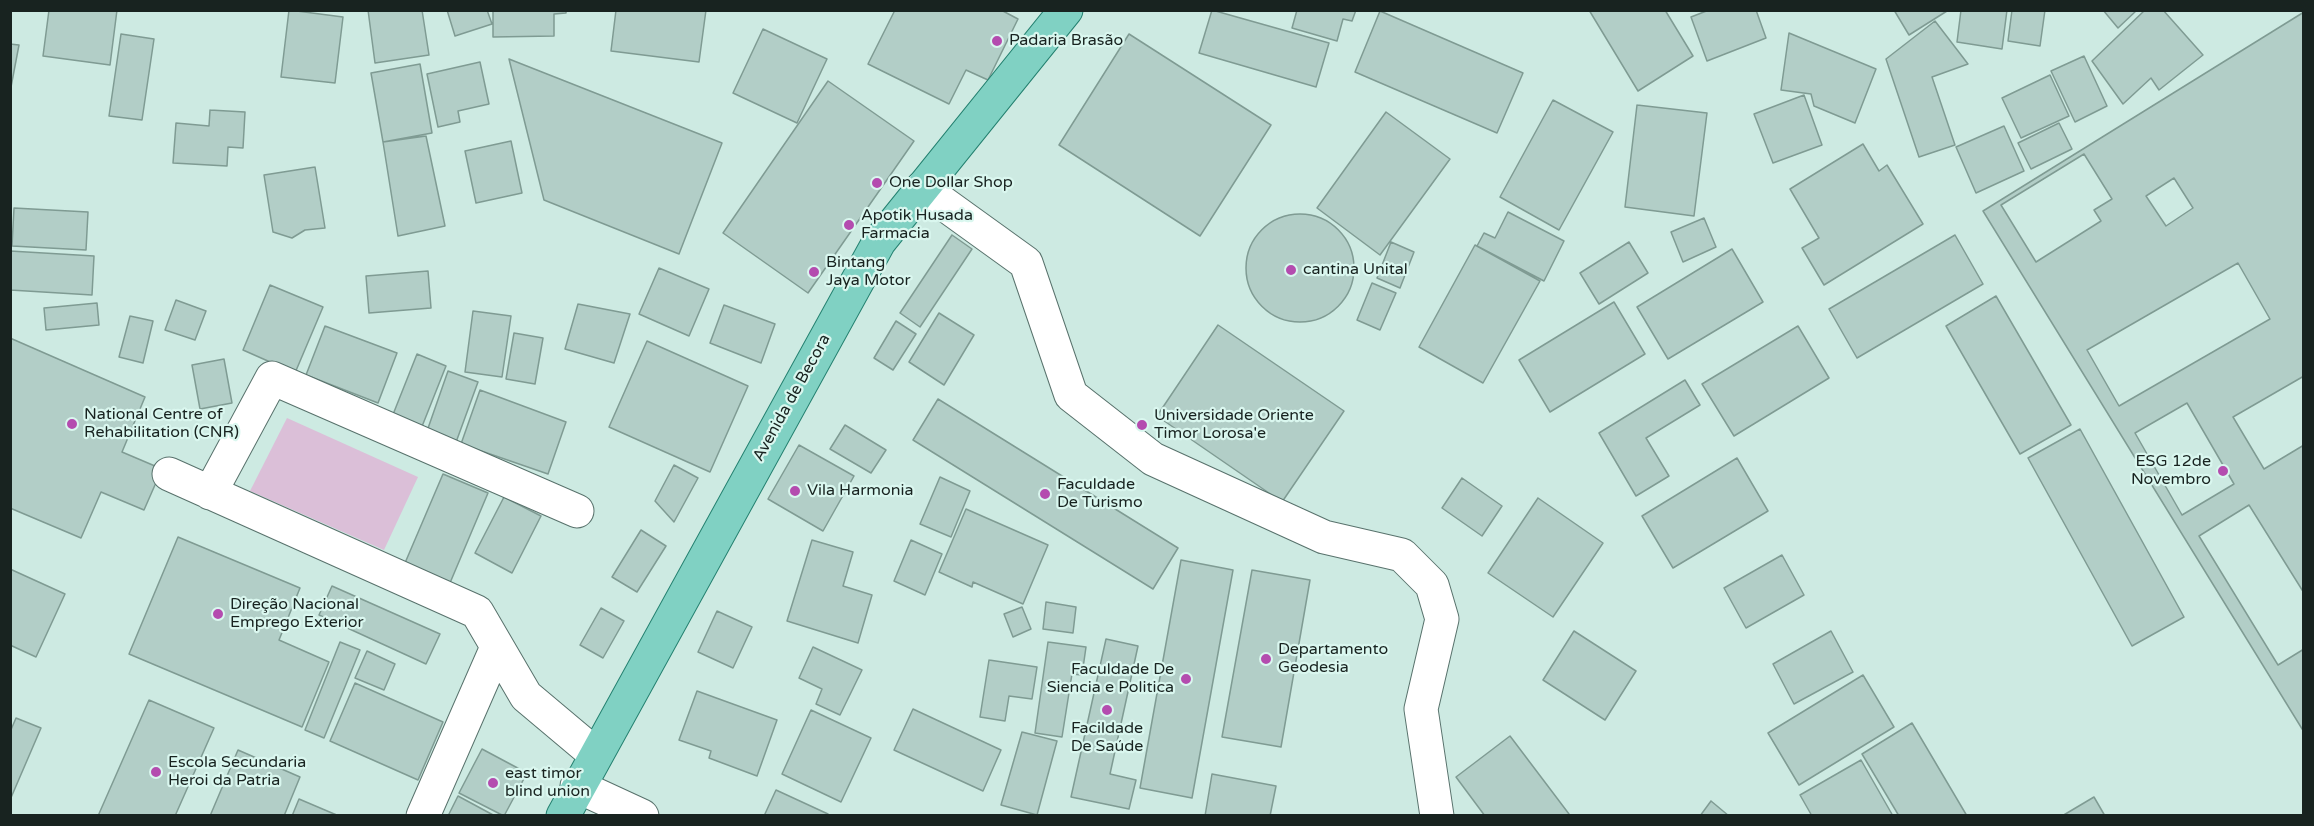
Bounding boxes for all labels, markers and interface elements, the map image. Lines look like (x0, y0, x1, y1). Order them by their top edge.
place label: Padaria Brasão (1009, 31, 1123, 51)
marker: Padaria Brasão (990, 34, 1004, 48)
place label: One Dollar Shop (889, 173, 1013, 193)
marker: One Dollar Shop (870, 176, 884, 190)
place label: Apotik Husada Farmacia (861, 206, 973, 244)
marker: Apotik Husada Farmacia (842, 218, 856, 232)
place label: Bintang Jaya Motor (826, 253, 911, 291)
place label: cantina Unital (1303, 260, 1408, 280)
marker: cantina Unital (1284, 263, 1298, 277)
marker: Bintang Jaya Motor (807, 265, 821, 279)
street label: Avenida de Becora (749, 331, 835, 465)
place label: National Centre of Rehabilitation (CNR) (84, 405, 239, 443)
place label: Universidade Oriente Timor Lorosa'e (1154, 406, 1314, 444)
marker: National Centre of Rehabilitation (CNR) (65, 417, 79, 431)
marker: Universidade Oriente Timor Lorosa'e (1135, 418, 1149, 432)
place label: ESG 12de Novembro (2131, 452, 2211, 490)
marker: ESG 12de Novembro (2216, 464, 2230, 478)
place label: Faculdade De Turismo (1057, 475, 1143, 513)
place label: Vila Harmonia (807, 481, 913, 501)
marker: Vila Harmonia (788, 484, 802, 498)
marker: Faculdade De Turismo (1038, 487, 1052, 501)
place label: Direção Nacional Emprego Exterior (230, 595, 364, 633)
marker: Direção Nacional Emprego Exterior (211, 607, 225, 621)
place label: Departamento Geodesia (1278, 640, 1388, 678)
marker: Departamento Geodesia (1259, 652, 1273, 666)
place label: Faculdade De Siencia e Politica (1047, 660, 1174, 698)
marker: Faculdade De Siencia e Politica (1179, 672, 1193, 686)
marker: Facildade De Saúde (1100, 703, 1114, 717)
place label: Facildade De Saúde (1071, 719, 1143, 757)
place label: Escola Secundaria Heroi da Patria (168, 753, 306, 791)
place label: east timor blind union (505, 764, 590, 802)
marker: Escola Secundaria Heroi da Patria (149, 765, 163, 779)
marker: east timor blind union (486, 776, 500, 790)

